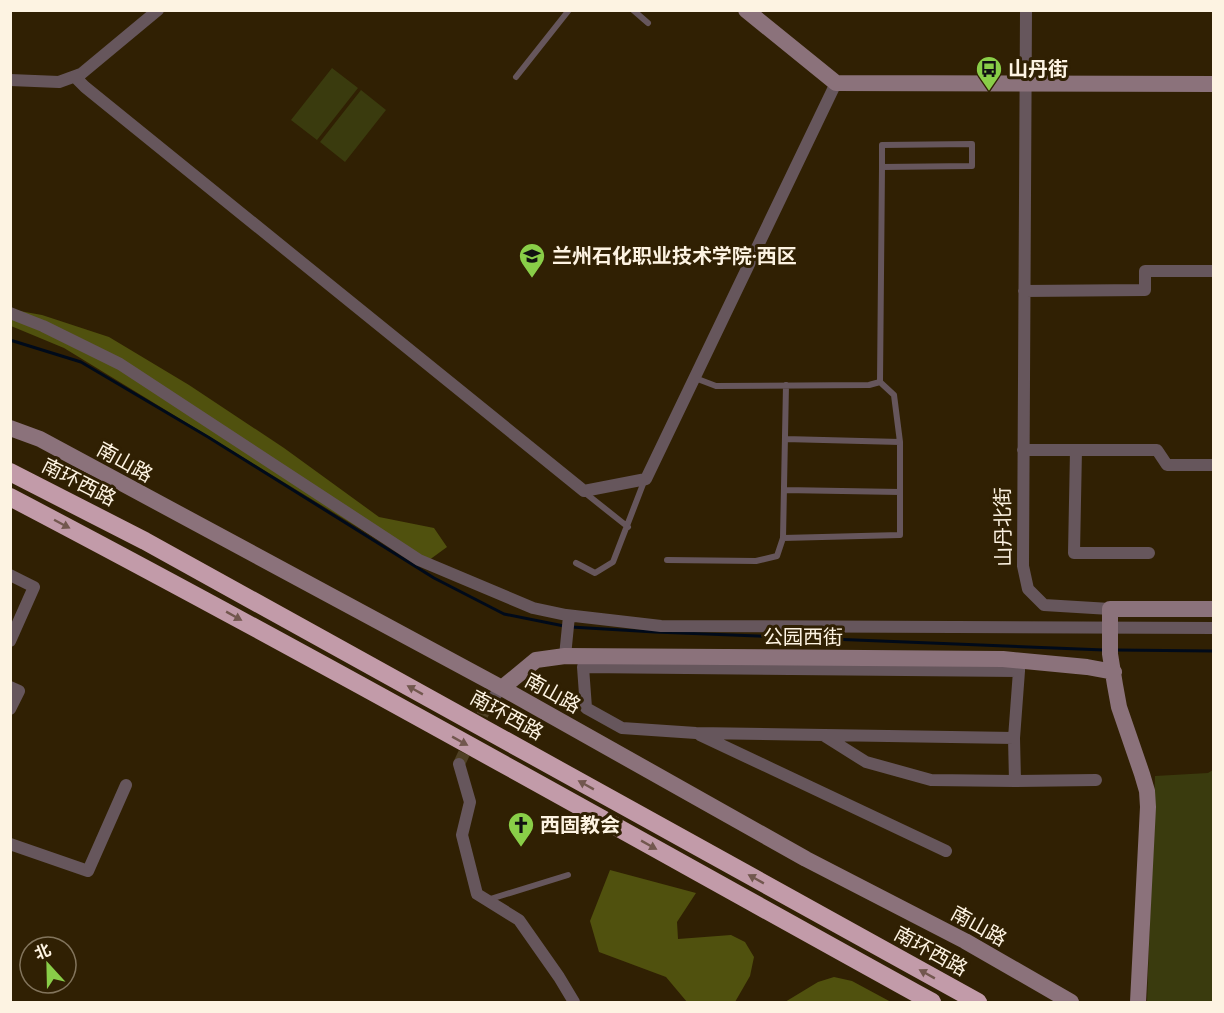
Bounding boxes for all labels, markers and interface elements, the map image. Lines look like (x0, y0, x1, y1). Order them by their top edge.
bus stop icon: 山丹街 (974, 54, 1004, 92)
place label: 山丹街 (1008, 57, 1068, 81)
school or university icon: 兰州石化职业技术学院·西区 (517, 241, 547, 279)
place label: 兰州石化职业技术学院·西区 (552, 244, 797, 268)
street label: 南山路 (93, 437, 157, 487)
street label: 南环西路 (38, 453, 120, 511)
street label: 山丹北街 (990, 487, 1016, 567)
one-way arrow (54, 519, 71, 529)
one-way arrow (226, 611, 243, 621)
street label: 公园西街 (763, 625, 843, 649)
street label: 南山路 (521, 668, 585, 718)
one-way arrow (407, 685, 424, 695)
street label: 南环西路 (466, 685, 548, 745)
one-way arrow (452, 736, 469, 746)
one-way arrow (577, 780, 594, 790)
church icon: 西固教会 (506, 810, 536, 848)
place label: 西固教会 (540, 813, 620, 837)
one-way arrow (641, 840, 657, 851)
one-way arrow (748, 875, 765, 885)
street label: 南山路 (947, 901, 1011, 951)
street label: 南环西路 (890, 921, 972, 981)
north arrow (18, 935, 78, 995)
text: 北 (32, 940, 54, 963)
one-way arrow (918, 969, 935, 979)

